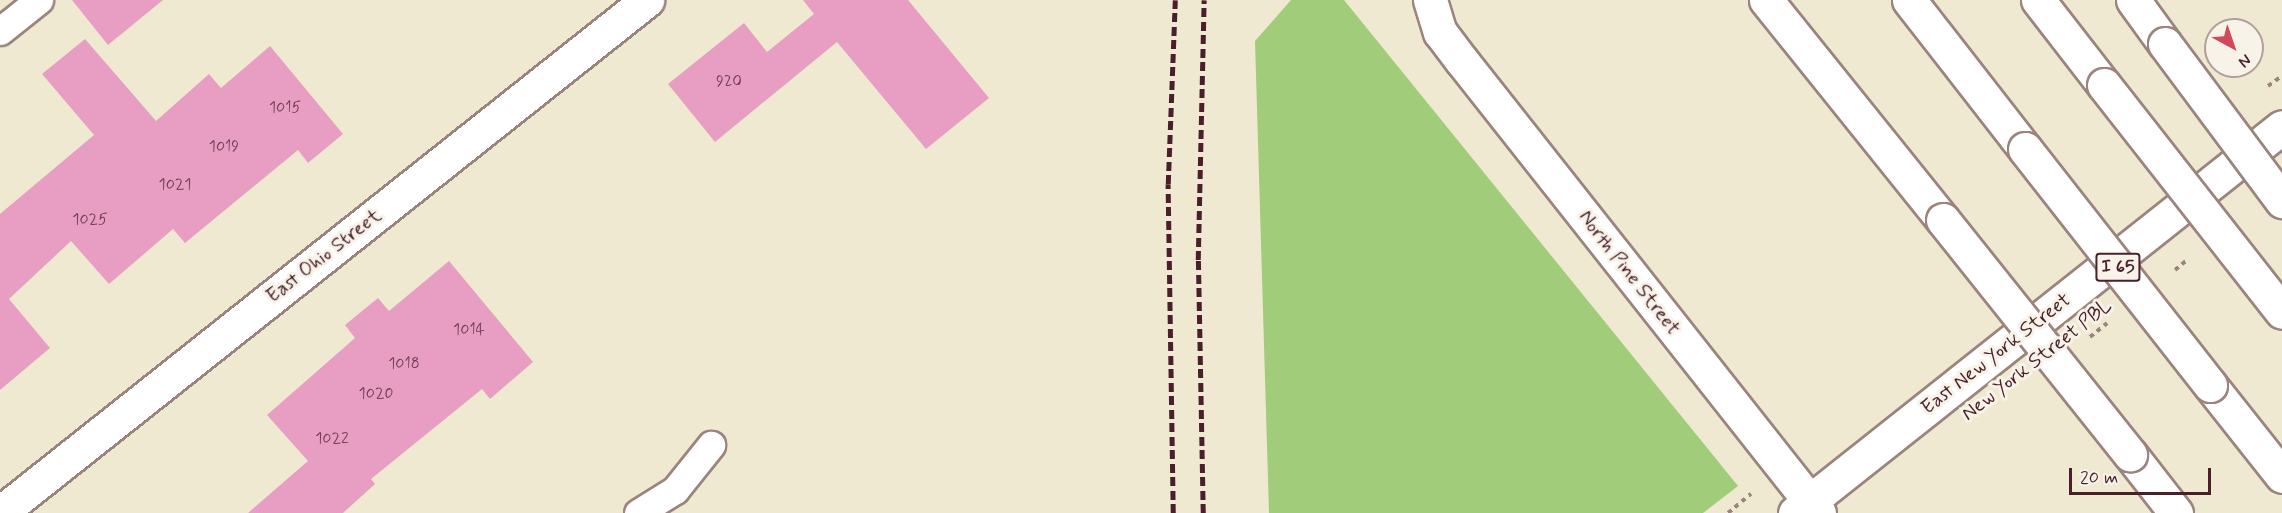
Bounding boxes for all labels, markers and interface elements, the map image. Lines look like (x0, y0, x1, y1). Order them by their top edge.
north arrow (2204, 18, 2264, 78)
text: N (2234, 49, 2255, 72)
house number: 920 (716, 72, 742, 92)
house number: 1015 (269, 98, 301, 118)
house number: 1019 (209, 137, 239, 157)
house number: 1021 (159, 175, 191, 195)
street label: East Ohio Street (262, 204, 386, 308)
street label: North Pine Street (1573, 206, 1685, 340)
house number: 1025 (72, 210, 108, 230)
road number: I 65 (2094, 252, 2142, 282)
street label: East New York Street (1917, 288, 2075, 420)
street label: New York Street PBL (1957, 294, 2117, 426)
house number: 1014 (453, 320, 485, 340)
house number: 1018 (388, 354, 420, 374)
house number: 1020 (359, 384, 393, 404)
house number: 1022 (315, 429, 349, 449)
scale bar (2072, 456, 2214, 494)
text: 20 m (2080, 466, 2118, 490)

